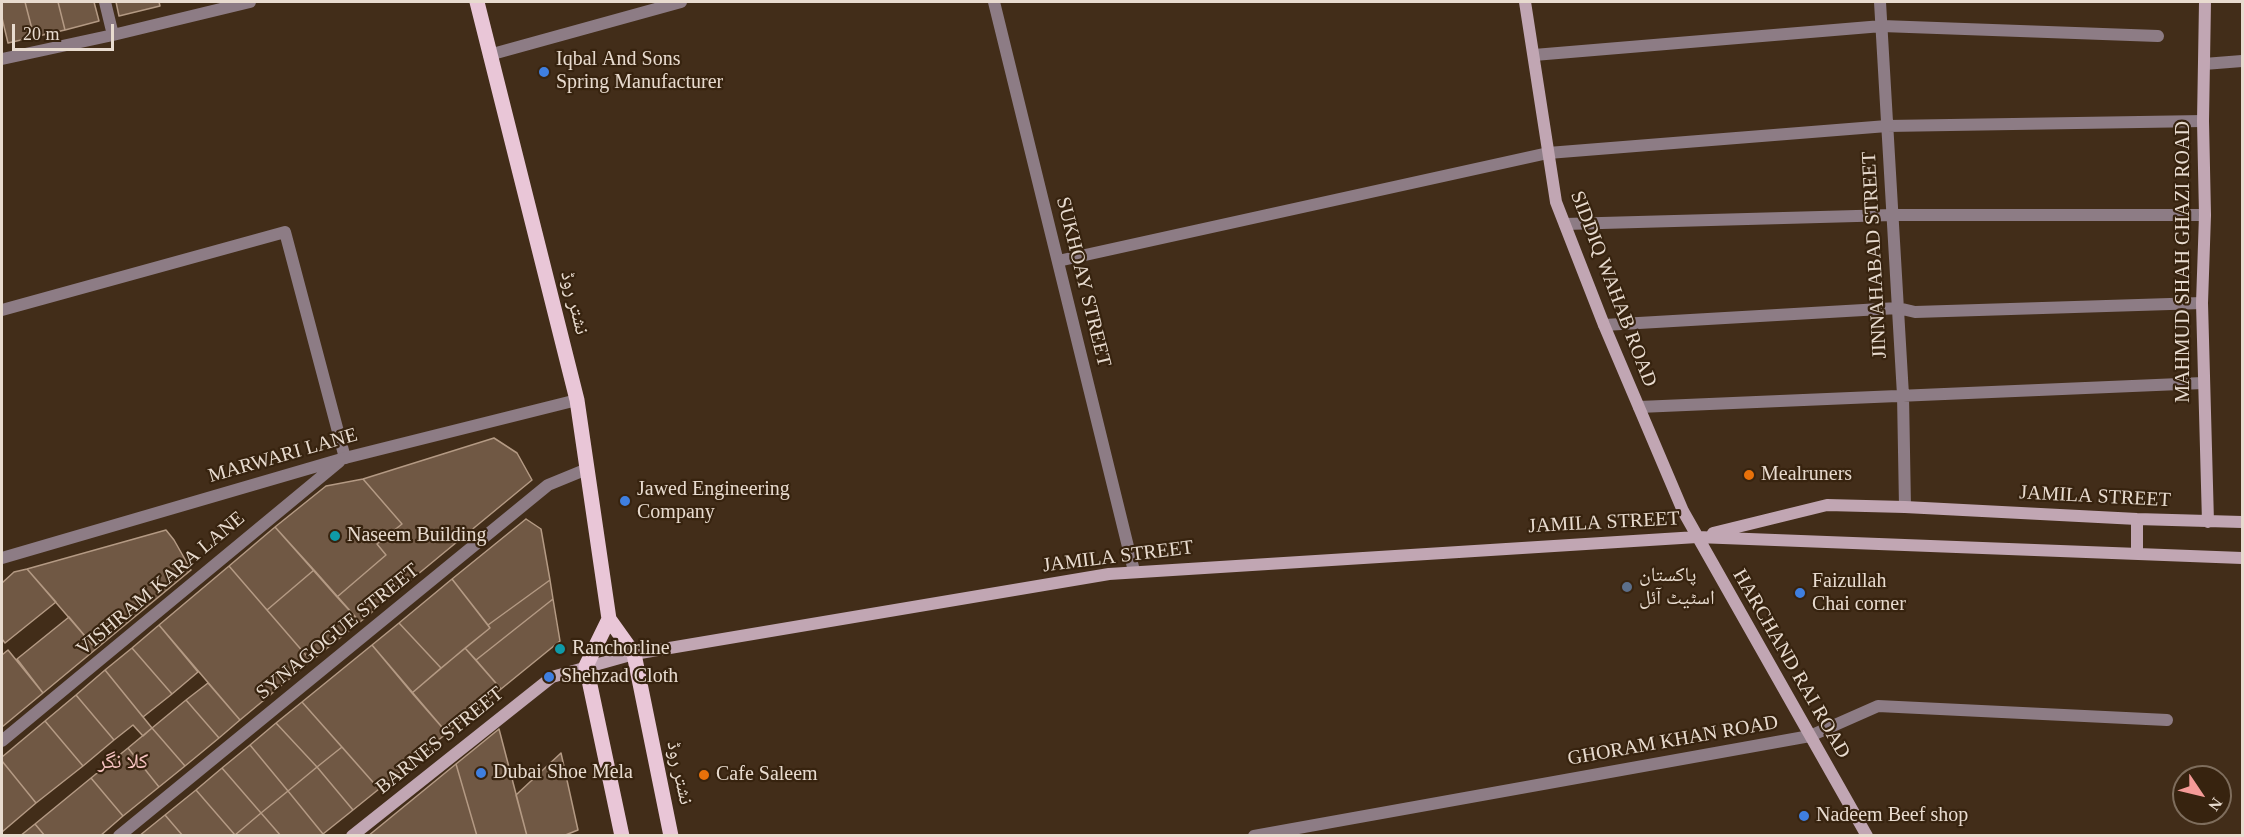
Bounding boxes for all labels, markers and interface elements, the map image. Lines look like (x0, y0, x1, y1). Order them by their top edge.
scale bar (15, 12, 117, 50)
text: 20 m (23, 24, 60, 44)
place label: Iqbal And Sons Spring Manufacturer (556, 48, 723, 95)
marker: Iqbal And Sons Spring Manufacturer (537, 65, 551, 79)
street label: MAHMUD SHAH GHAZI ROAD (2172, 121, 2196, 403)
street label: JINNAHABAD STREET (1858, 151, 1892, 359)
street label: SIDDIQ WAHAB ROAD (1565, 188, 1661, 390)
street label: SUKHOAY STREET (1050, 195, 1116, 369)
street label: نشتر روڈ (555, 269, 593, 337)
street label: MARWARI LANE (206, 423, 360, 489)
place label: Mealruners (1761, 463, 1852, 487)
marker: Mealruners (1742, 468, 1756, 482)
place label: Jawed Engineering Company (637, 478, 790, 525)
street label: JAMILA STREET (2019, 481, 2171, 513)
marker: Jawed Engineering Company (618, 494, 632, 508)
street label: VISHRAM KARA LANE (72, 507, 250, 661)
street label: JAMILA STREET (1528, 507, 1680, 539)
place label: Naseem Building (347, 524, 486, 548)
marker: Naseem Building (328, 529, 342, 543)
street label: JAMILA STREET (1041, 536, 1195, 578)
street label: SYNAGOGUE STREET (252, 559, 424, 705)
place label: پاکستان اسٹیٹ آئل (1639, 564, 1715, 611)
street label: HARCHAND RAI ROAD (1727, 565, 1855, 763)
place label: Faizullah Chai corner (1812, 570, 1906, 617)
marker: پاکستان اسٹیٹ آئل (1620, 580, 1634, 594)
marker: Faizullah Chai corner (1793, 586, 1807, 600)
place label: Ranchorline (572, 637, 670, 661)
marker: Ranchorline (553, 642, 567, 656)
place label: Shehzad Cloth (561, 665, 678, 689)
marker: Shehzad Cloth (542, 670, 556, 684)
street label: BARNES STREET (371, 682, 509, 800)
street label: GHORAM KHAN ROAD (1566, 711, 1780, 771)
street label: نشتر روڈ (661, 739, 697, 807)
district label: کلا نگر (98, 749, 148, 775)
place label: Dubai Shoe Mela (493, 761, 633, 785)
place label: Cafe Saleem (716, 763, 818, 787)
north arrow (2172, 765, 2232, 825)
marker: Dubai Shoe Mela (474, 766, 488, 780)
marker: Cafe Saleem (697, 768, 711, 782)
text: N (2205, 795, 2226, 814)
place label: Nadeem Beef shop (1816, 804, 1968, 828)
marker: Nadeem Beef shop (1797, 809, 1811, 823)

